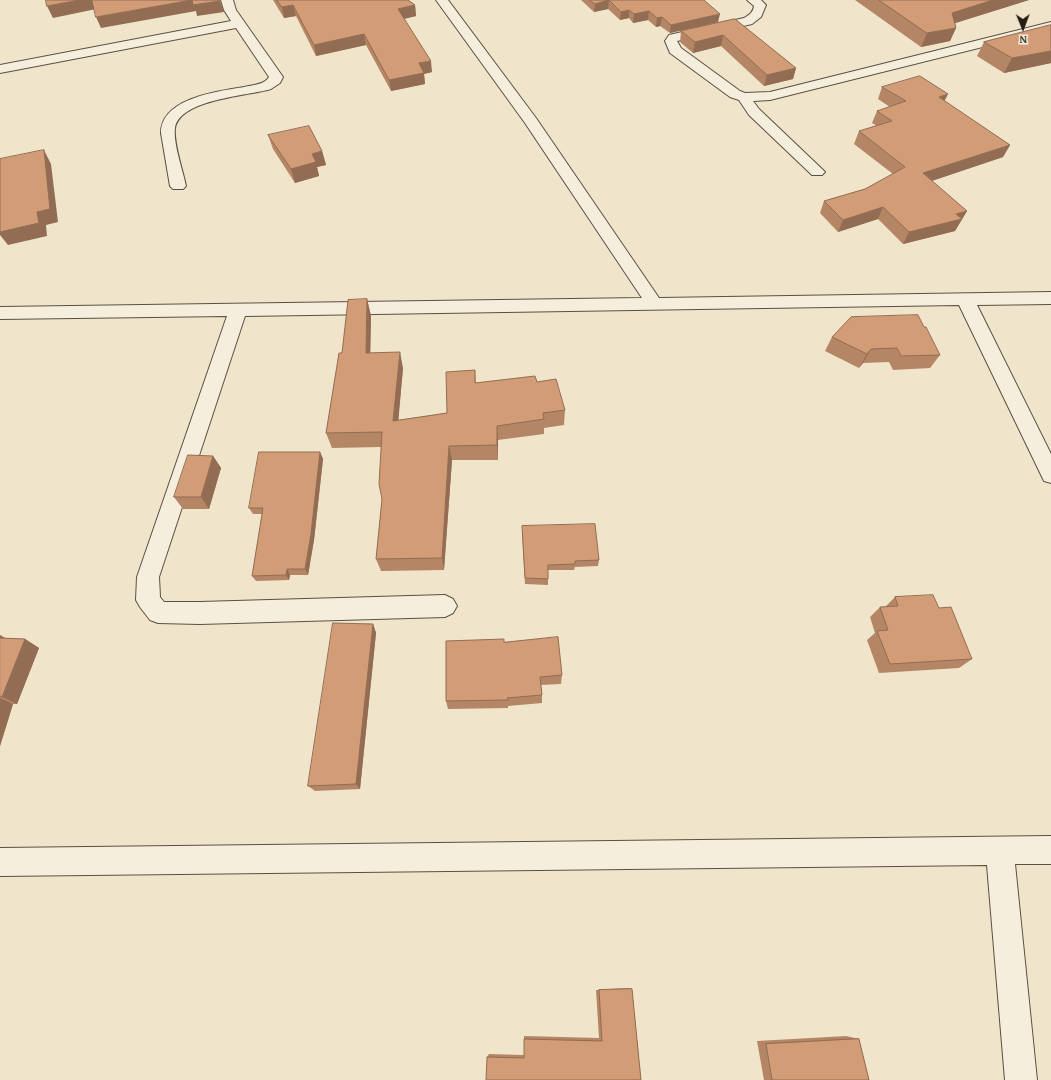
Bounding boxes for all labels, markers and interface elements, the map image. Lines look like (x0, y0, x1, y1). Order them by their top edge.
north arrow (1003, 8, 1043, 48)
text: N (1019, 32, 1027, 48)

